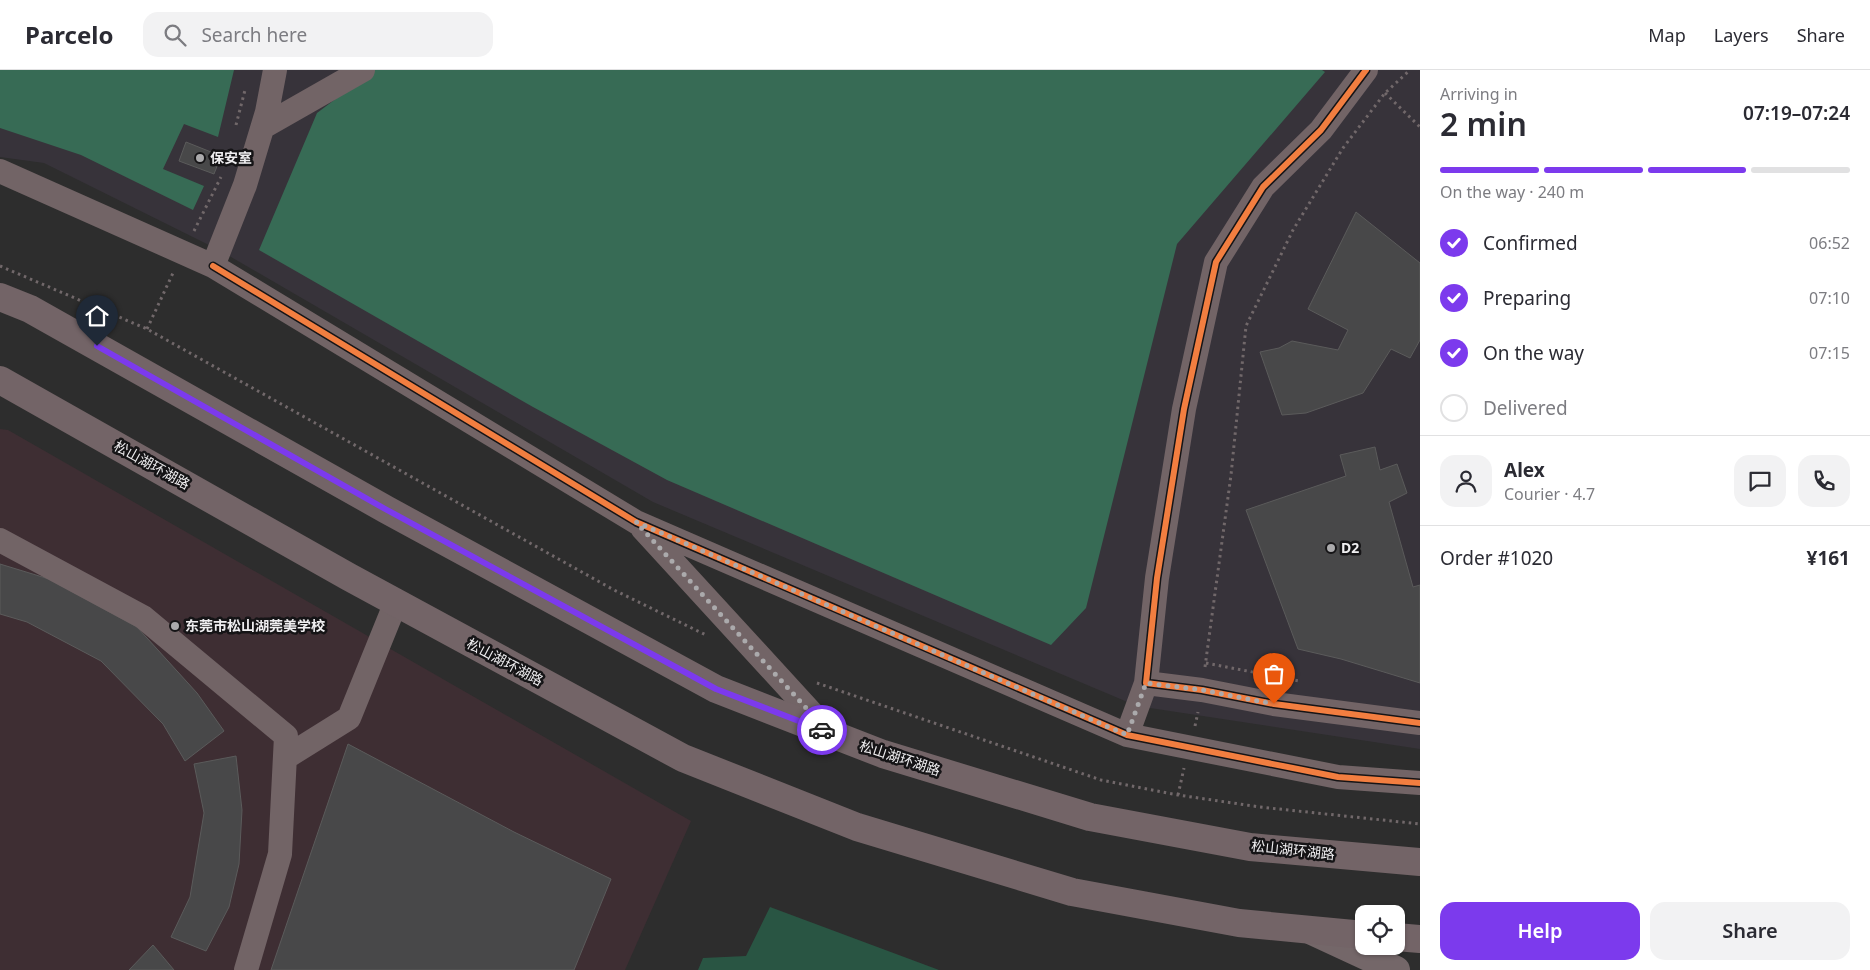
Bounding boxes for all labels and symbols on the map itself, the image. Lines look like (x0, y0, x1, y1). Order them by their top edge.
place label: 保安室 (210, 148, 252, 167)
marker: 保安室 (194, 152, 206, 164)
pin (76, 295, 118, 346)
street label: 松山湖环湖路 (111, 436, 194, 493)
place label: D2 (1341, 538, 1359, 557)
marker: D2 (1325, 542, 1337, 554)
place label: 东莞市松山湖莞美学校 (185, 616, 325, 635)
marker: 东莞市松山湖莞美学校 (169, 620, 181, 632)
street label: 松山湖环湖路 (464, 633, 547, 690)
pin (1253, 653, 1295, 704)
courier (797, 705, 847, 755)
street label: 松山湖环湖路 (857, 736, 943, 780)
street label: 松山湖环湖路 (1250, 836, 1336, 863)

